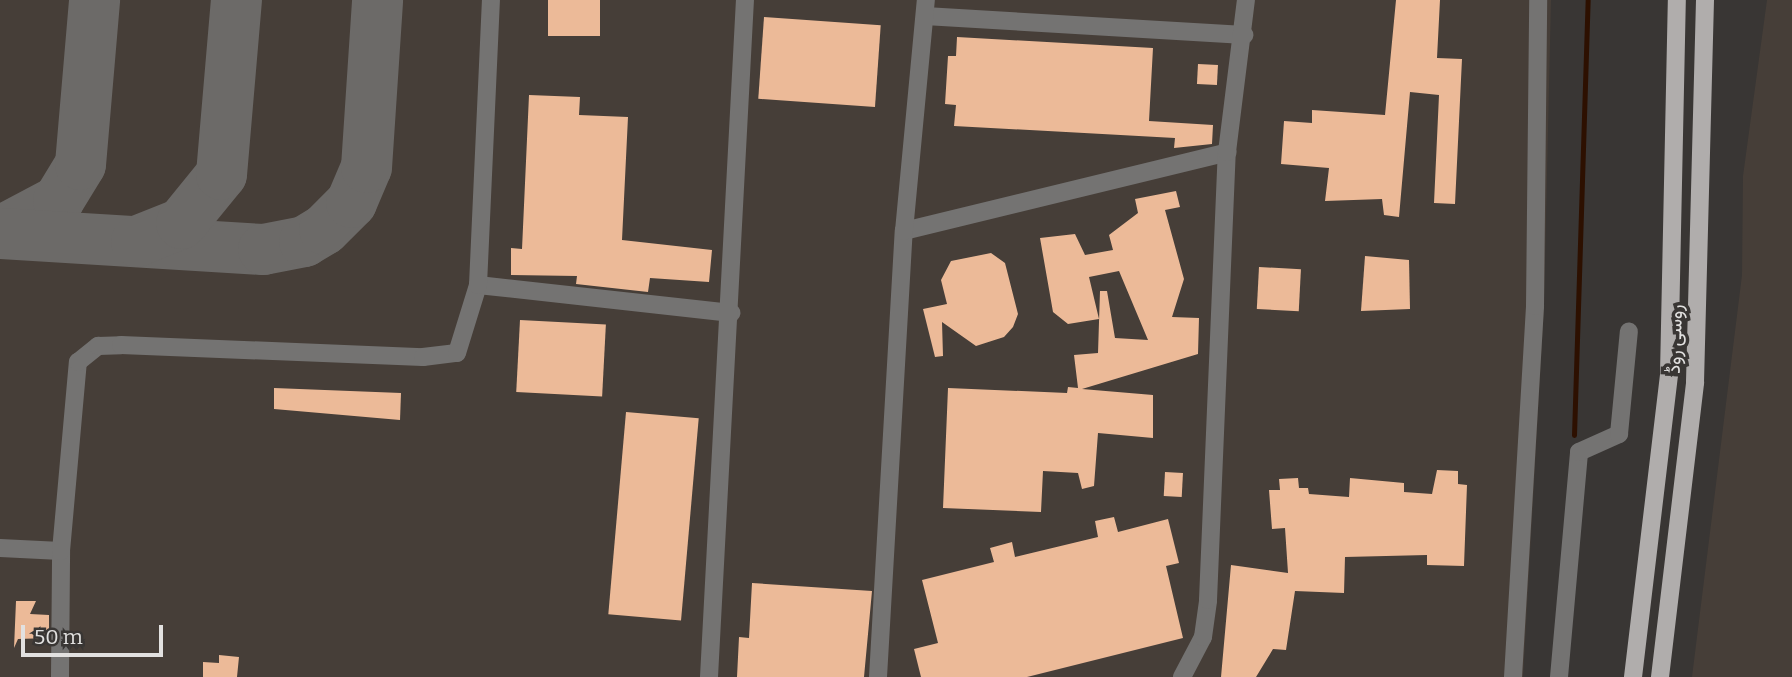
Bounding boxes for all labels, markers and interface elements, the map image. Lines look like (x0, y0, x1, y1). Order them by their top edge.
street label: روسی روڈ (1662, 304, 1688, 374)
scale bar (24, 610, 166, 654)
text: 50 m (34, 624, 83, 650)

